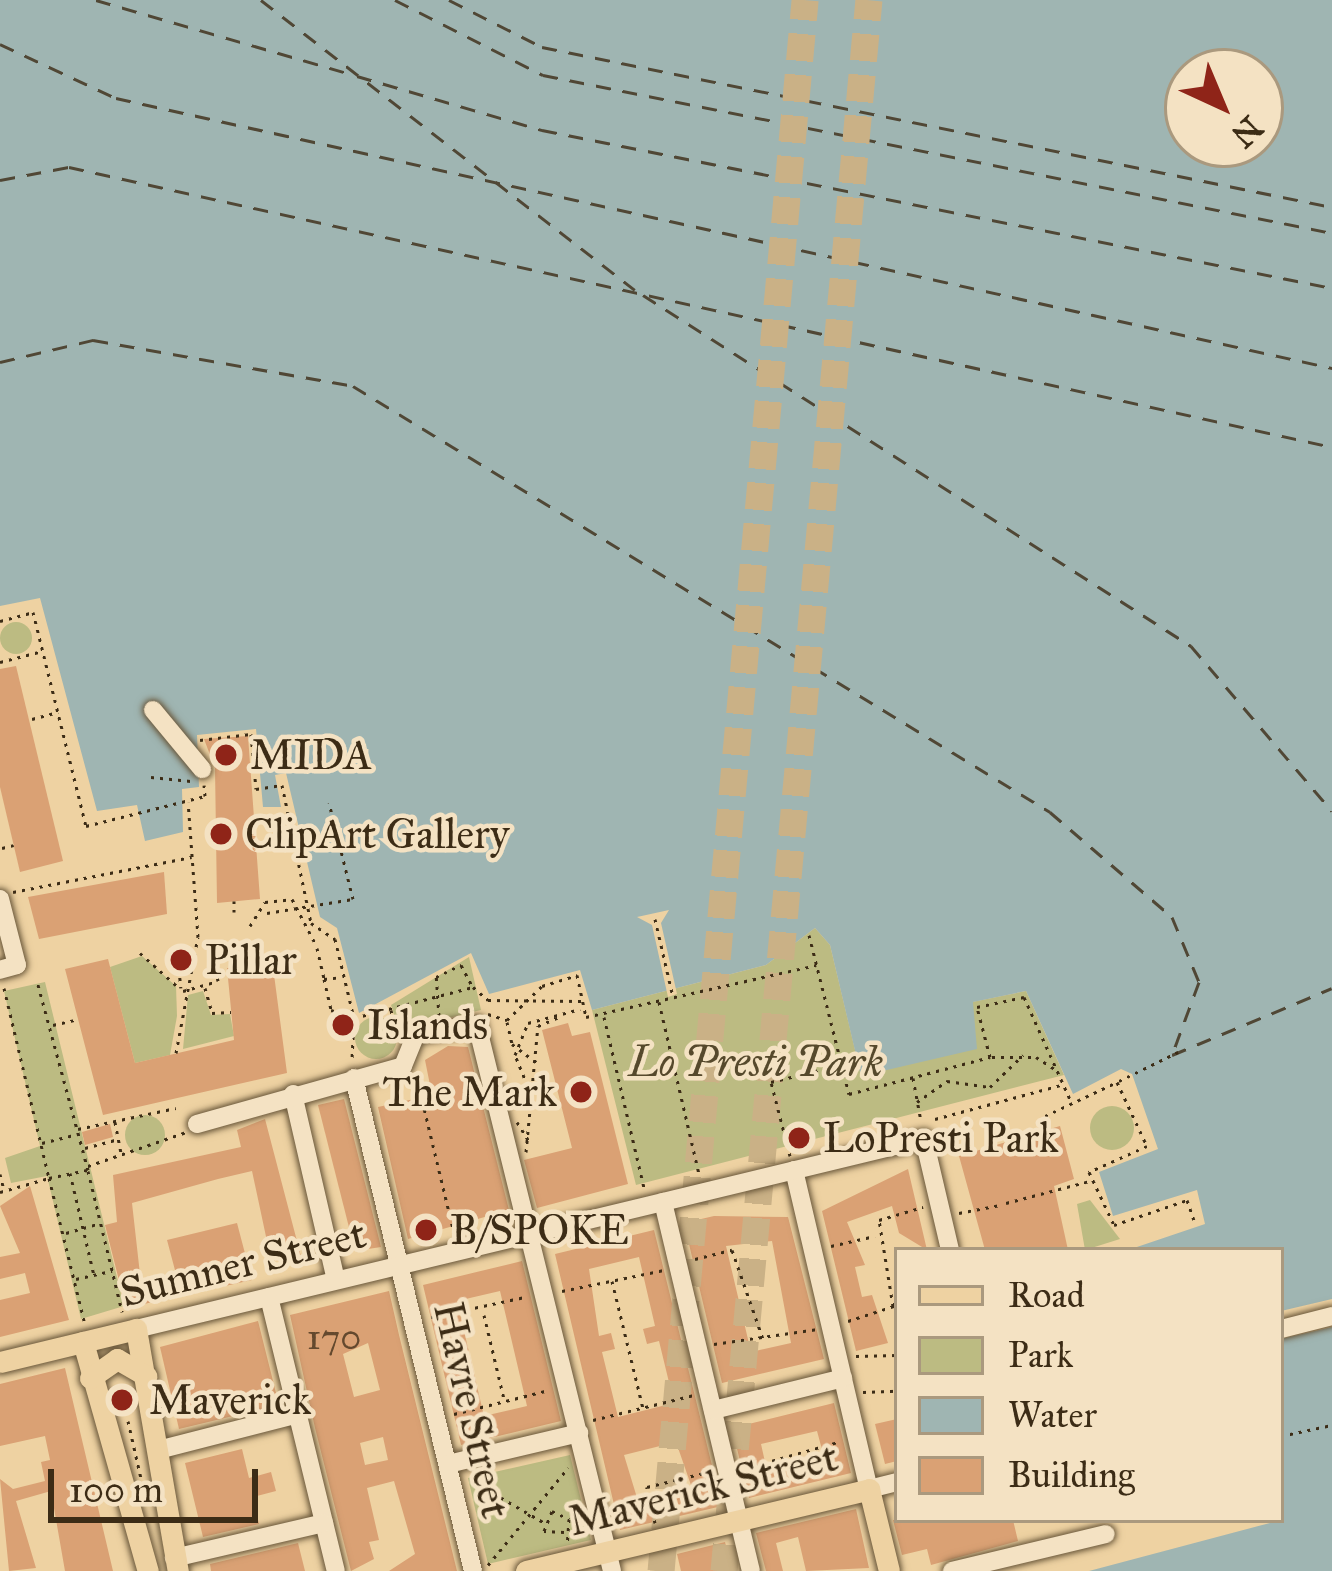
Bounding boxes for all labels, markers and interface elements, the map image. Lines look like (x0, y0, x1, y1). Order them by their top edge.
north arrow (1164, 48, 1284, 168)
text: N (1223, 108, 1271, 156)
place label: MIDA (250, 730, 372, 780)
marker: MIDA (213, 742, 239, 768)
place label: ClipArt Gallery (245, 809, 509, 859)
marker: ClipArt Gallery (208, 821, 234, 847)
place label: Pillar (205, 935, 297, 985)
marker: Pillar (168, 947, 194, 973)
place label: Islands (367, 1000, 488, 1050)
marker: Islands (330, 1012, 356, 1038)
park label: Lo Presti Park (629, 1037, 883, 1087)
place label: The Mark (382, 1067, 557, 1117)
marker: The Mark (568, 1079, 594, 1105)
place label: LoPresti Park (823, 1113, 1058, 1163)
marker: LoPresti Park (786, 1125, 812, 1151)
place label: B/SPOKE (450, 1205, 629, 1255)
street label: Sumner Street (115, 1208, 371, 1318)
marker: B/SPOKE (413, 1217, 439, 1243)
legend (894, 1247, 1284, 1523)
text: Road (1008, 1273, 1085, 1317)
street label: Havre Street (423, 1297, 521, 1523)
house number: 170 (307, 1316, 361, 1360)
text: Park (1008, 1333, 1073, 1377)
place label: Maverick (149, 1375, 311, 1425)
marker: Maverick (106, 1384, 138, 1416)
text: Water (1008, 1393, 1097, 1437)
street label: Maverick Street (563, 1431, 843, 1547)
scale bar (54, 1445, 264, 1519)
text: Building (1008, 1453, 1135, 1497)
text: 100 m (69, 1468, 163, 1512)

